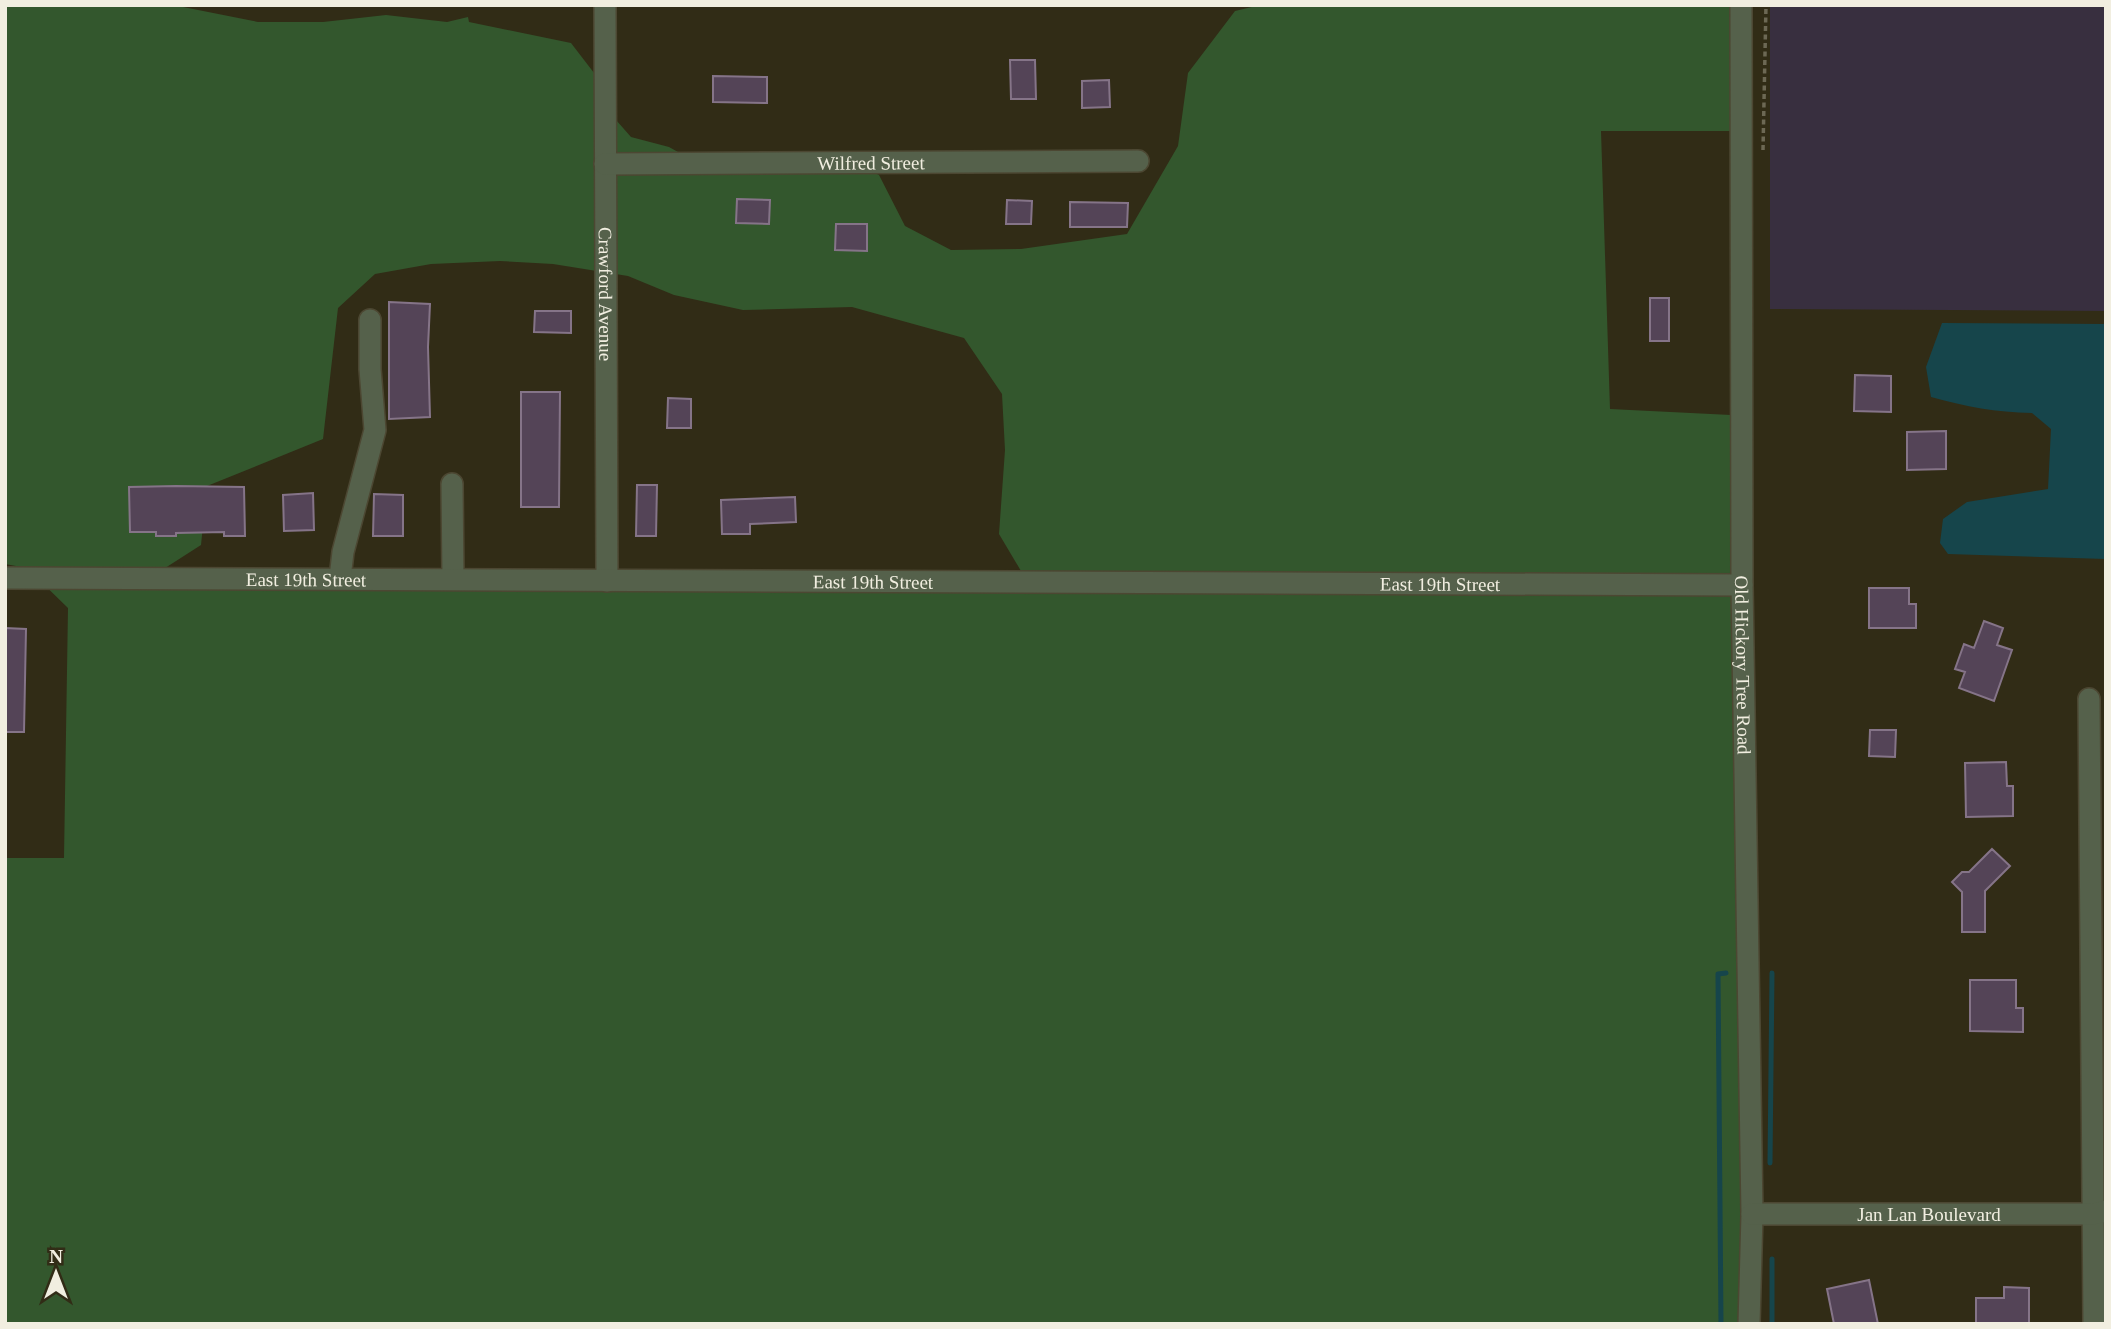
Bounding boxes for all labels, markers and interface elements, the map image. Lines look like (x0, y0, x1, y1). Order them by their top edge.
street label: Wilfred Street (817, 152, 925, 174)
street label: Crawford Avenue (595, 227, 616, 361)
street label: East 19th Street (246, 569, 367, 590)
street label: East 19th Street (813, 571, 934, 593)
street label: East 19th Street (1380, 574, 1501, 595)
street label: Old Hickory Tree Road (1731, 575, 1755, 755)
street label: Jan Lan Boulevard (1857, 1204, 2001, 1225)
north arrow (21, 1238, 91, 1308)
text: N (49, 1246, 63, 1267)

